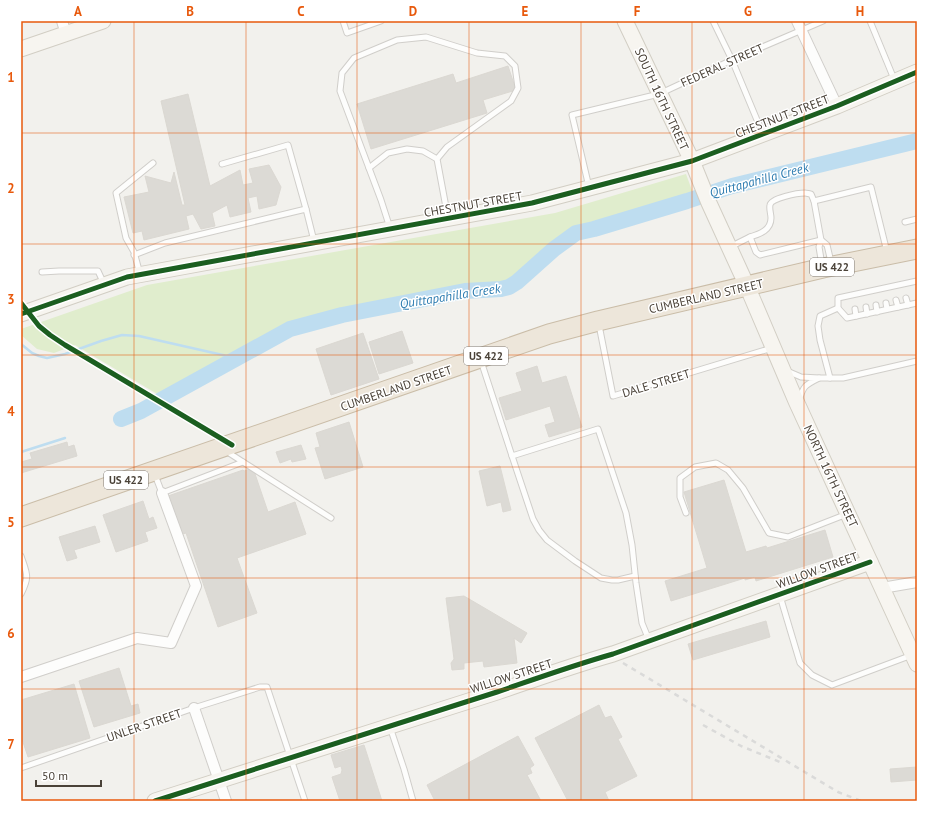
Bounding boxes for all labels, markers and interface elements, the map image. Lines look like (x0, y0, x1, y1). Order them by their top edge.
text: A (74, 3, 82, 20)
text: B (186, 3, 194, 20)
text: C (297, 3, 305, 20)
text: D (409, 3, 417, 20)
text: E (522, 3, 529, 20)
text: F (634, 3, 641, 20)
text: G (744, 3, 752, 20)
text: H (856, 3, 864, 20)
street label: FEDERAL STREET (678, 40, 766, 90)
street label: SOUTH 16TH STREET (632, 46, 692, 153)
text: 1 (7, 69, 15, 86)
street label: CHESTNUT STREET (733, 91, 831, 141)
water label: Quittapahilla Creek (708, 158, 811, 201)
text: 2 (7, 180, 15, 197)
street label: CHESTNUT STREET (423, 188, 524, 220)
road number: US 422 (810, 258, 854, 276)
street label: CUMBERLAND STREET (647, 275, 765, 316)
water label: Quittapahilla Creek (398, 279, 503, 312)
text: 3 (7, 291, 15, 308)
road number: US 422 (464, 347, 508, 365)
street label: CUMBERLAND STREET (338, 362, 454, 414)
street label: DALE STREET (620, 365, 692, 400)
text: 4 (7, 403, 15, 420)
street label: NORTH 16TH STREET (801, 422, 861, 530)
road number: US 422 (104, 471, 148, 489)
text: 5 (7, 514, 15, 531)
street label: WILLOW STREET (774, 548, 860, 592)
text: 6 (7, 625, 15, 642)
street label: WILLOW STREET (468, 656, 554, 696)
street label: UNLER STREET (104, 705, 184, 745)
text: 7 (7, 736, 15, 753)
scale bar (36, 762, 101, 788)
text: 50 m (42, 768, 68, 783)

